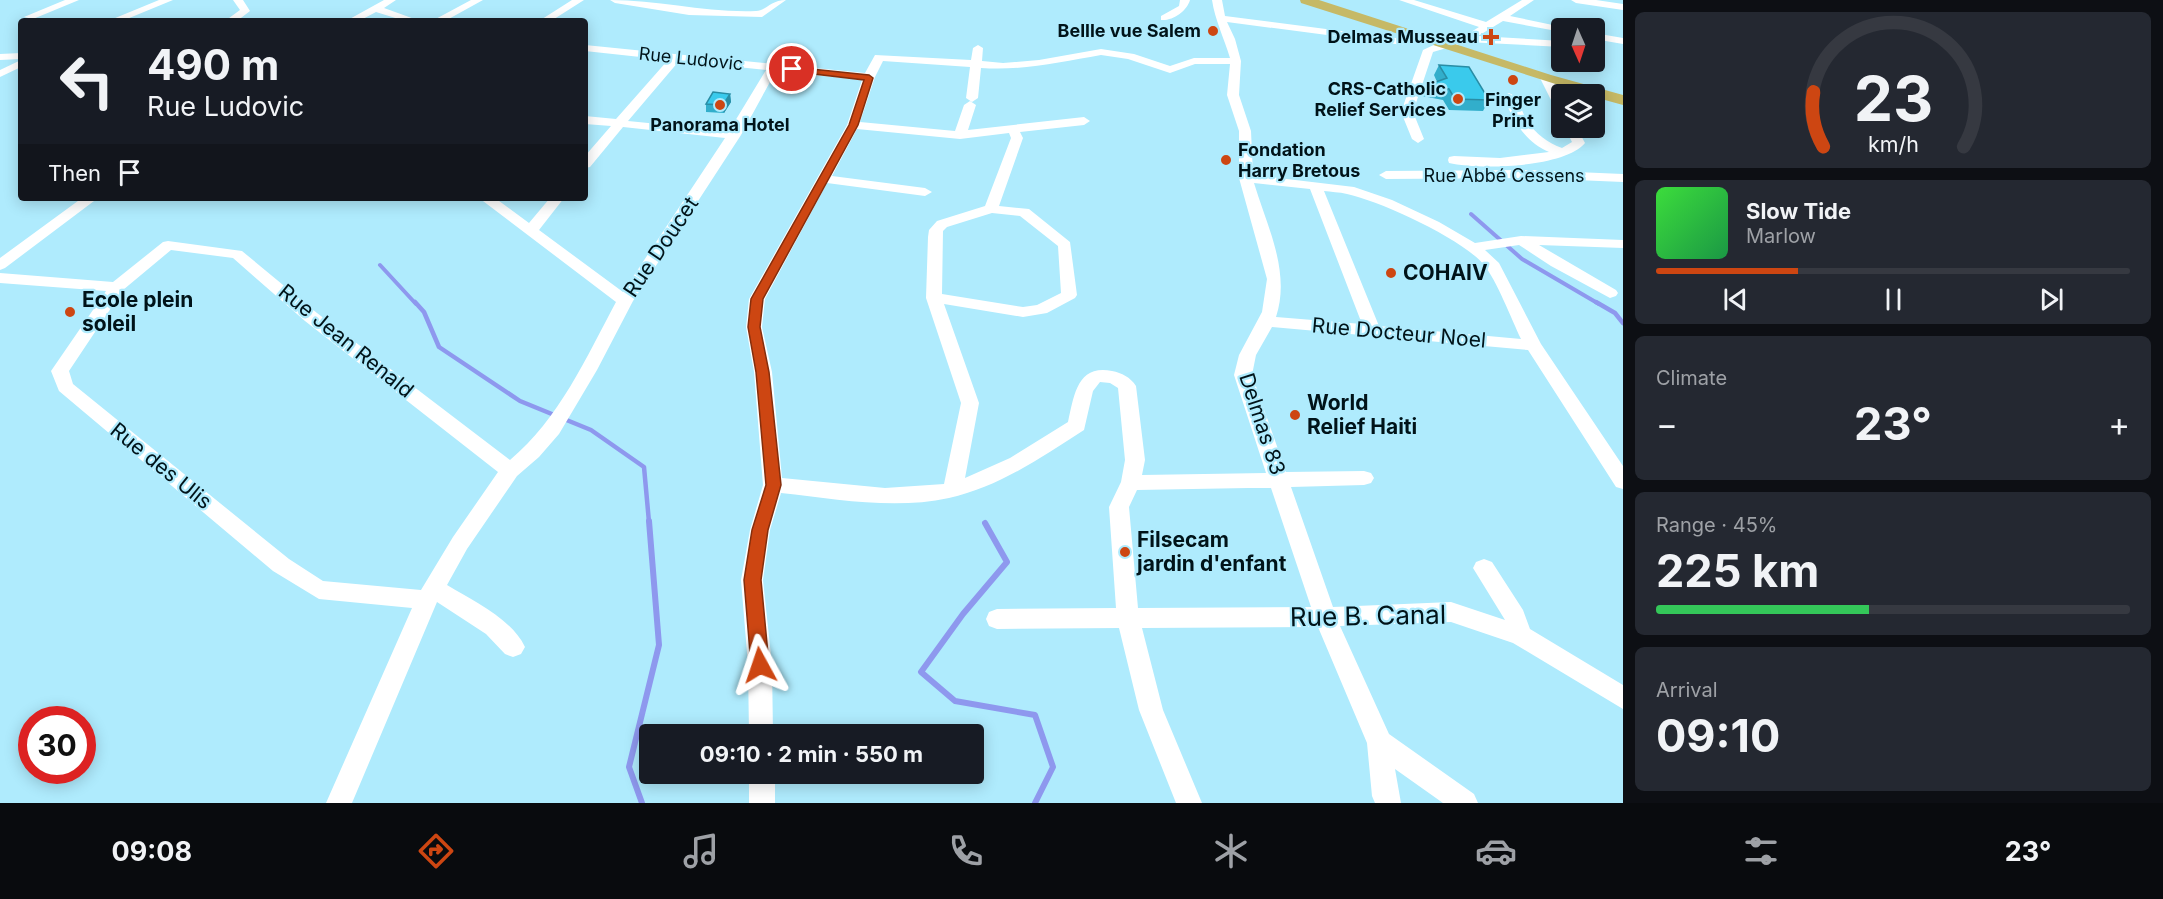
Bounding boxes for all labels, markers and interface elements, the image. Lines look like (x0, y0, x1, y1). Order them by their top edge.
north arrow (1551, 18, 1605, 72)
map controls (1551, 18, 1605, 138)
place label: Bellle vue Salem (1058, 20, 1201, 41)
marker: Bellle vue Salem (1206, 24, 1220, 38)
place label: Delmas Musseau (1327, 26, 1478, 47)
marker: Delmas Musseau (1482, 28, 1500, 46)
text: 490 m (147, 39, 279, 90)
icon: left (48, 42, 126, 120)
street label: Rue Ludovic (638, 43, 744, 74)
pin (766, 43, 817, 94)
icon: arrive (775, 52, 808, 85)
text: 23 (1853, 61, 1933, 136)
marker: Finger Print (1506, 73, 1520, 87)
place label: CRS-Catholic Relief Services (1315, 78, 1446, 120)
button: layers (1551, 84, 1605, 138)
place label: Finger Print (1485, 89, 1541, 131)
text: Rue Ludovic (147, 90, 304, 123)
marker: CRS-Catholic Relief Services (1451, 92, 1465, 106)
marker: Panorama Hotel (713, 98, 727, 112)
place label: Panorama Hotel (650, 114, 790, 135)
text: km/h (1868, 131, 1918, 157)
place label: Fondation Harry Bretous (1238, 139, 1360, 181)
marker: Fondation Harry Bretous (1219, 153, 1233, 167)
icon: arrive (113, 156, 146, 189)
text: Then (48, 160, 101, 186)
street label: Rue Abbé Cessens (1423, 165, 1585, 186)
street label: Rue Doucet (618, 192, 703, 302)
text: Slow Tide (1746, 198, 1851, 224)
text: Marlow (1746, 224, 1816, 248)
place label: COHAIV (1403, 260, 1488, 285)
marker: COHAIV (1384, 266, 1398, 280)
street label: Rue Jean Renald (274, 279, 419, 403)
icon: previous (1719, 283, 1752, 316)
icon: pause (1877, 283, 1910, 316)
icon: next (2035, 283, 2068, 316)
place label: Ecole plein soleil (82, 287, 193, 336)
marker: Ecole plein soleil (63, 305, 77, 319)
street label: Rue Docteur Noel (1311, 312, 1487, 353)
text: Climate (1656, 366, 1727, 390)
street label: Delmas 83 (1234, 370, 1291, 478)
place label: World Relief Haiti (1307, 390, 1417, 439)
text: 23° (1854, 396, 1932, 451)
text: − (1656, 404, 1678, 444)
text: + (2108, 404, 2130, 444)
marker: World Relief Haiti (1288, 408, 1302, 422)
street label: Rue des Ulis (106, 417, 217, 514)
text: Range · 45% (1656, 513, 1777, 537)
place label: Filsecam jardin d'enfant (1136, 527, 1287, 576)
text: 225 km (1656, 543, 1819, 598)
marker: Filsecam jardin d'enfant (1118, 545, 1132, 559)
street label: Rue B. Canal (1290, 599, 1446, 632)
position arrow (728, 633, 792, 697)
text: Arrival (1656, 678, 1718, 702)
speed limit sign: 30 (18, 706, 96, 784)
text: 09:10 (1656, 708, 1780, 763)
text: 09:10 · 2 min · 550 m (700, 741, 923, 767)
icon: directions (415, 830, 457, 872)
icon: music (680, 830, 722, 872)
icon: phone (945, 830, 987, 872)
icon: climate (1210, 830, 1252, 872)
icon: car (1475, 830, 1517, 872)
icon: filters (1740, 830, 1782, 872)
text: 09:08 (111, 835, 192, 868)
text: 23° (2005, 835, 2051, 868)

